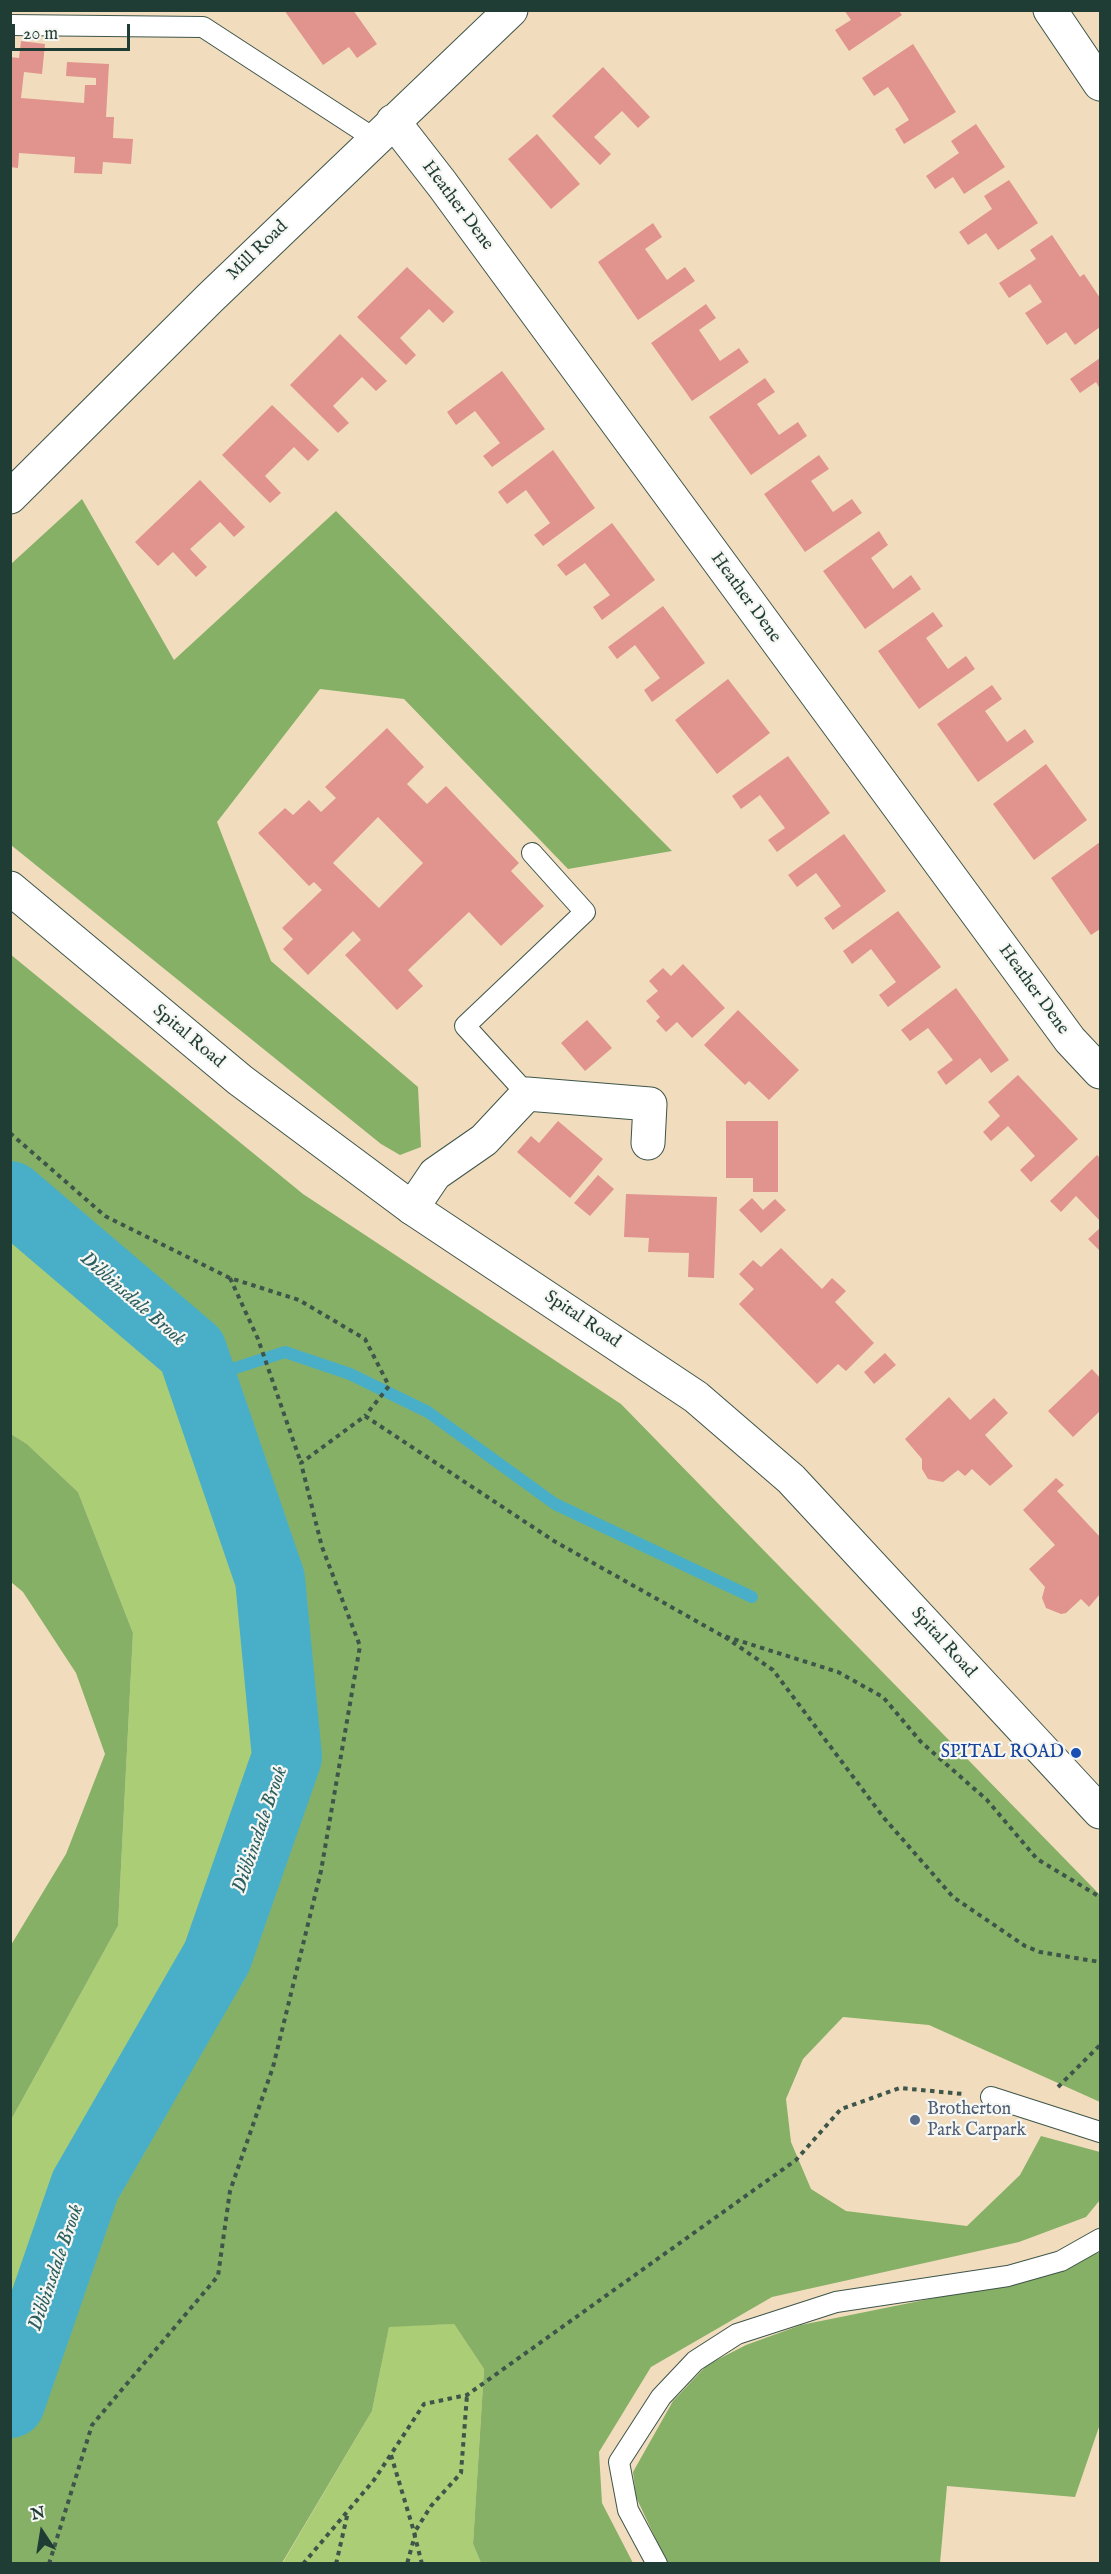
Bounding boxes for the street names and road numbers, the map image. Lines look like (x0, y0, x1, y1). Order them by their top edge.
street label: Heather Dene (416, 157, 498, 255)
street label: Mill Road (223, 217, 293, 285)
street label: Heather Dene (705, 549, 785, 647)
street label: Heather Dene (993, 941, 1073, 1039)
street label: Spital Road (148, 1001, 228, 1073)
street label: Spital Road (540, 1287, 624, 1353)
street label: Spital Road (906, 1603, 980, 1683)

